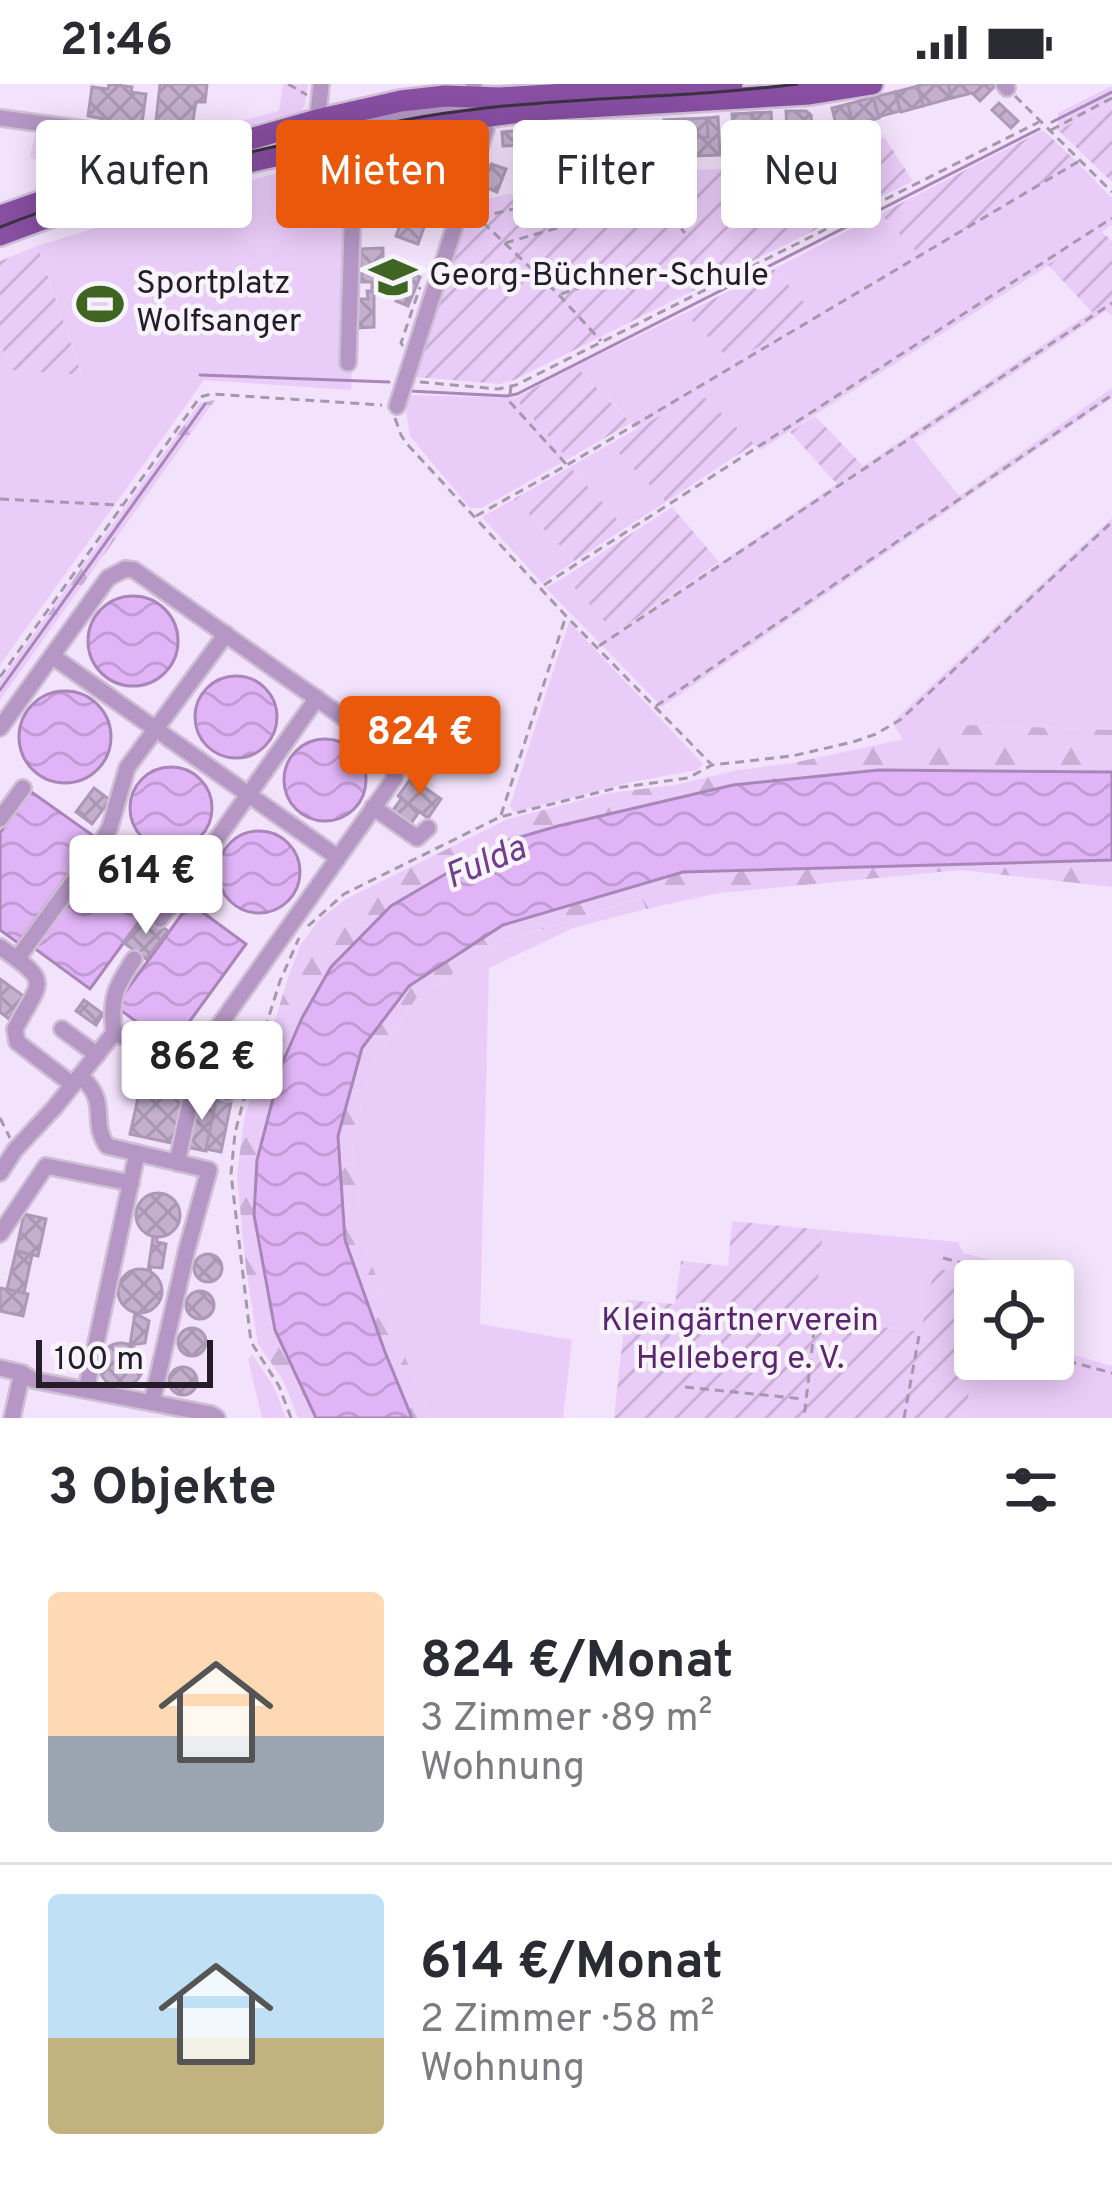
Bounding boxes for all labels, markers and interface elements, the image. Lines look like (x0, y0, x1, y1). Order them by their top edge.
text: 21:46 (60, 14, 173, 71)
chip: Kaufen (36, 120, 252, 228)
chip: Mieten (276, 120, 489, 228)
chip: Filter (513, 120, 697, 228)
chip: Neu (721, 120, 881, 228)
school or university icon: Georg-Büchner-Schule (368, 252, 418, 302)
place label: Georg-Büchner-Schule (429, 256, 769, 298)
place label: Sportplatz Wolfsanger (136, 264, 302, 344)
sports icon: Sportplatz Wolfsanger (75, 279, 125, 329)
pin: 824 € (336, 696, 504, 798)
text: 824 € (366, 710, 474, 759)
water label: Fulda (438, 826, 534, 902)
pin: 614 € (62, 835, 230, 937)
text: 614 € (96, 849, 196, 898)
pin: 862 € (118, 1021, 286, 1123)
text: 862 € (149, 1035, 255, 1084)
map controls (954, 1260, 1074, 1380)
button: locate (954, 1260, 1074, 1380)
park label: Kleingärtnerverein Helleberg e. V. (601, 1301, 879, 1381)
scale bar (36, 1334, 213, 1387)
text: 100 m (54, 1340, 144, 1382)
icon: filters (998, 1457, 1064, 1523)
text: 3 Objekte (48, 1458, 277, 1523)
text: 824 €/Monat (420, 1631, 733, 1696)
icon: home (144, 1640, 288, 1784)
text: 3 Zimmer · 89 m² (420, 1696, 713, 1745)
text: Wohnung (420, 1745, 585, 1794)
text: 614 €/Monat (420, 1932, 723, 1997)
icon: home (144, 1942, 288, 2086)
text: 2 Zimmer · 58 m² (420, 1997, 715, 2046)
text: Wohnung (420, 2046, 585, 2095)

